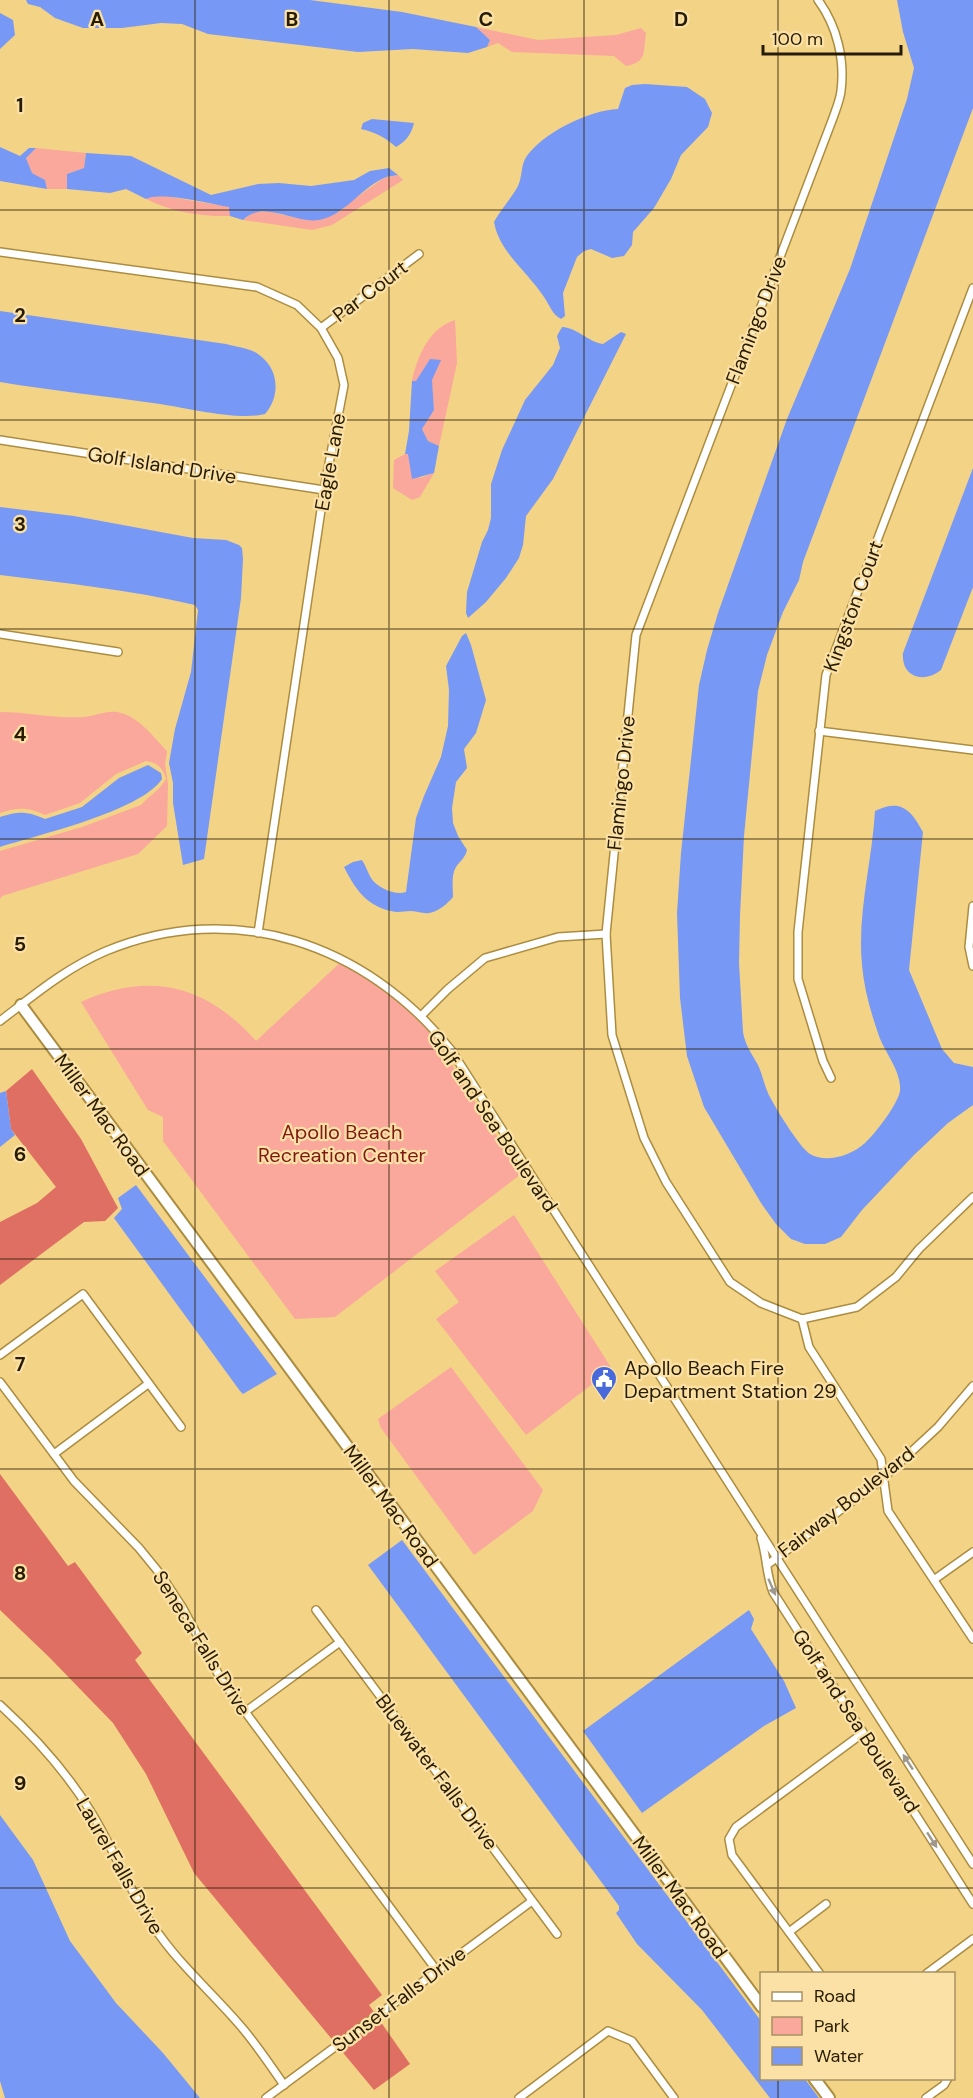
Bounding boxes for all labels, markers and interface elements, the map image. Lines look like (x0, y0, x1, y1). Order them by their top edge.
text: A (90, 6, 104, 32)
text: B (286, 6, 298, 32)
text: C (479, 6, 493, 32)
text: D (674, 6, 688, 32)
scale bar (763, 18, 901, 56)
text: 100 m (772, 27, 823, 51)
text: 1 (16, 92, 24, 118)
street label: Flamingo Drive (720, 252, 792, 388)
street label: Par Court (327, 254, 413, 328)
text: 2 (14, 302, 26, 328)
street label: Eagle Lane (309, 411, 351, 513)
street label: Golf Island Drive (86, 440, 238, 490)
text: 3 (14, 511, 26, 537)
street label: Kingston Court (817, 537, 889, 675)
street label: Flamingo Drive (601, 714, 641, 852)
text: 4 (14, 721, 27, 747)
text: 5 (14, 931, 26, 957)
street label: Golf and Sea Boulevard (422, 1025, 564, 1217)
street label: Miller Mac Road (49, 1048, 155, 1182)
park label: Apollo Beach Recreation Center (258, 1119, 426, 1168)
text: 6 (14, 1141, 26, 1167)
text: 7 (15, 1351, 26, 1377)
place label: Apollo Beach Fire Department Station 29 (624, 1355, 837, 1404)
public building icon: Apollo Beach Fire Department Station 29 (589, 1364, 619, 1402)
street label: Miller Mac Road (338, 1439, 444, 1573)
street label: Fairway Boulevard (772, 1441, 920, 1563)
text: 8 (14, 1560, 26, 1586)
street label: Seneca Falls Drive (147, 1566, 257, 1720)
one-way arrow (767, 1578, 777, 1596)
street label: Golf and Sea Boulevard (787, 1624, 925, 1818)
street label: Bluewater Falls Drive (370, 1689, 504, 1855)
one-way arrow (902, 1754, 913, 1770)
text: 9 (14, 1770, 26, 1796)
street label: Laurel Falls Drive (70, 1793, 170, 1939)
street label: Miller Mac Road (627, 1830, 733, 1964)
one-way arrow (926, 1832, 937, 1848)
street label: Sunset Falls Drive (327, 1940, 471, 2058)
legend (760, 1972, 955, 2080)
text: Road (814, 1984, 856, 2008)
text: Park (814, 2014, 850, 2038)
text: Water (814, 2044, 864, 2068)

